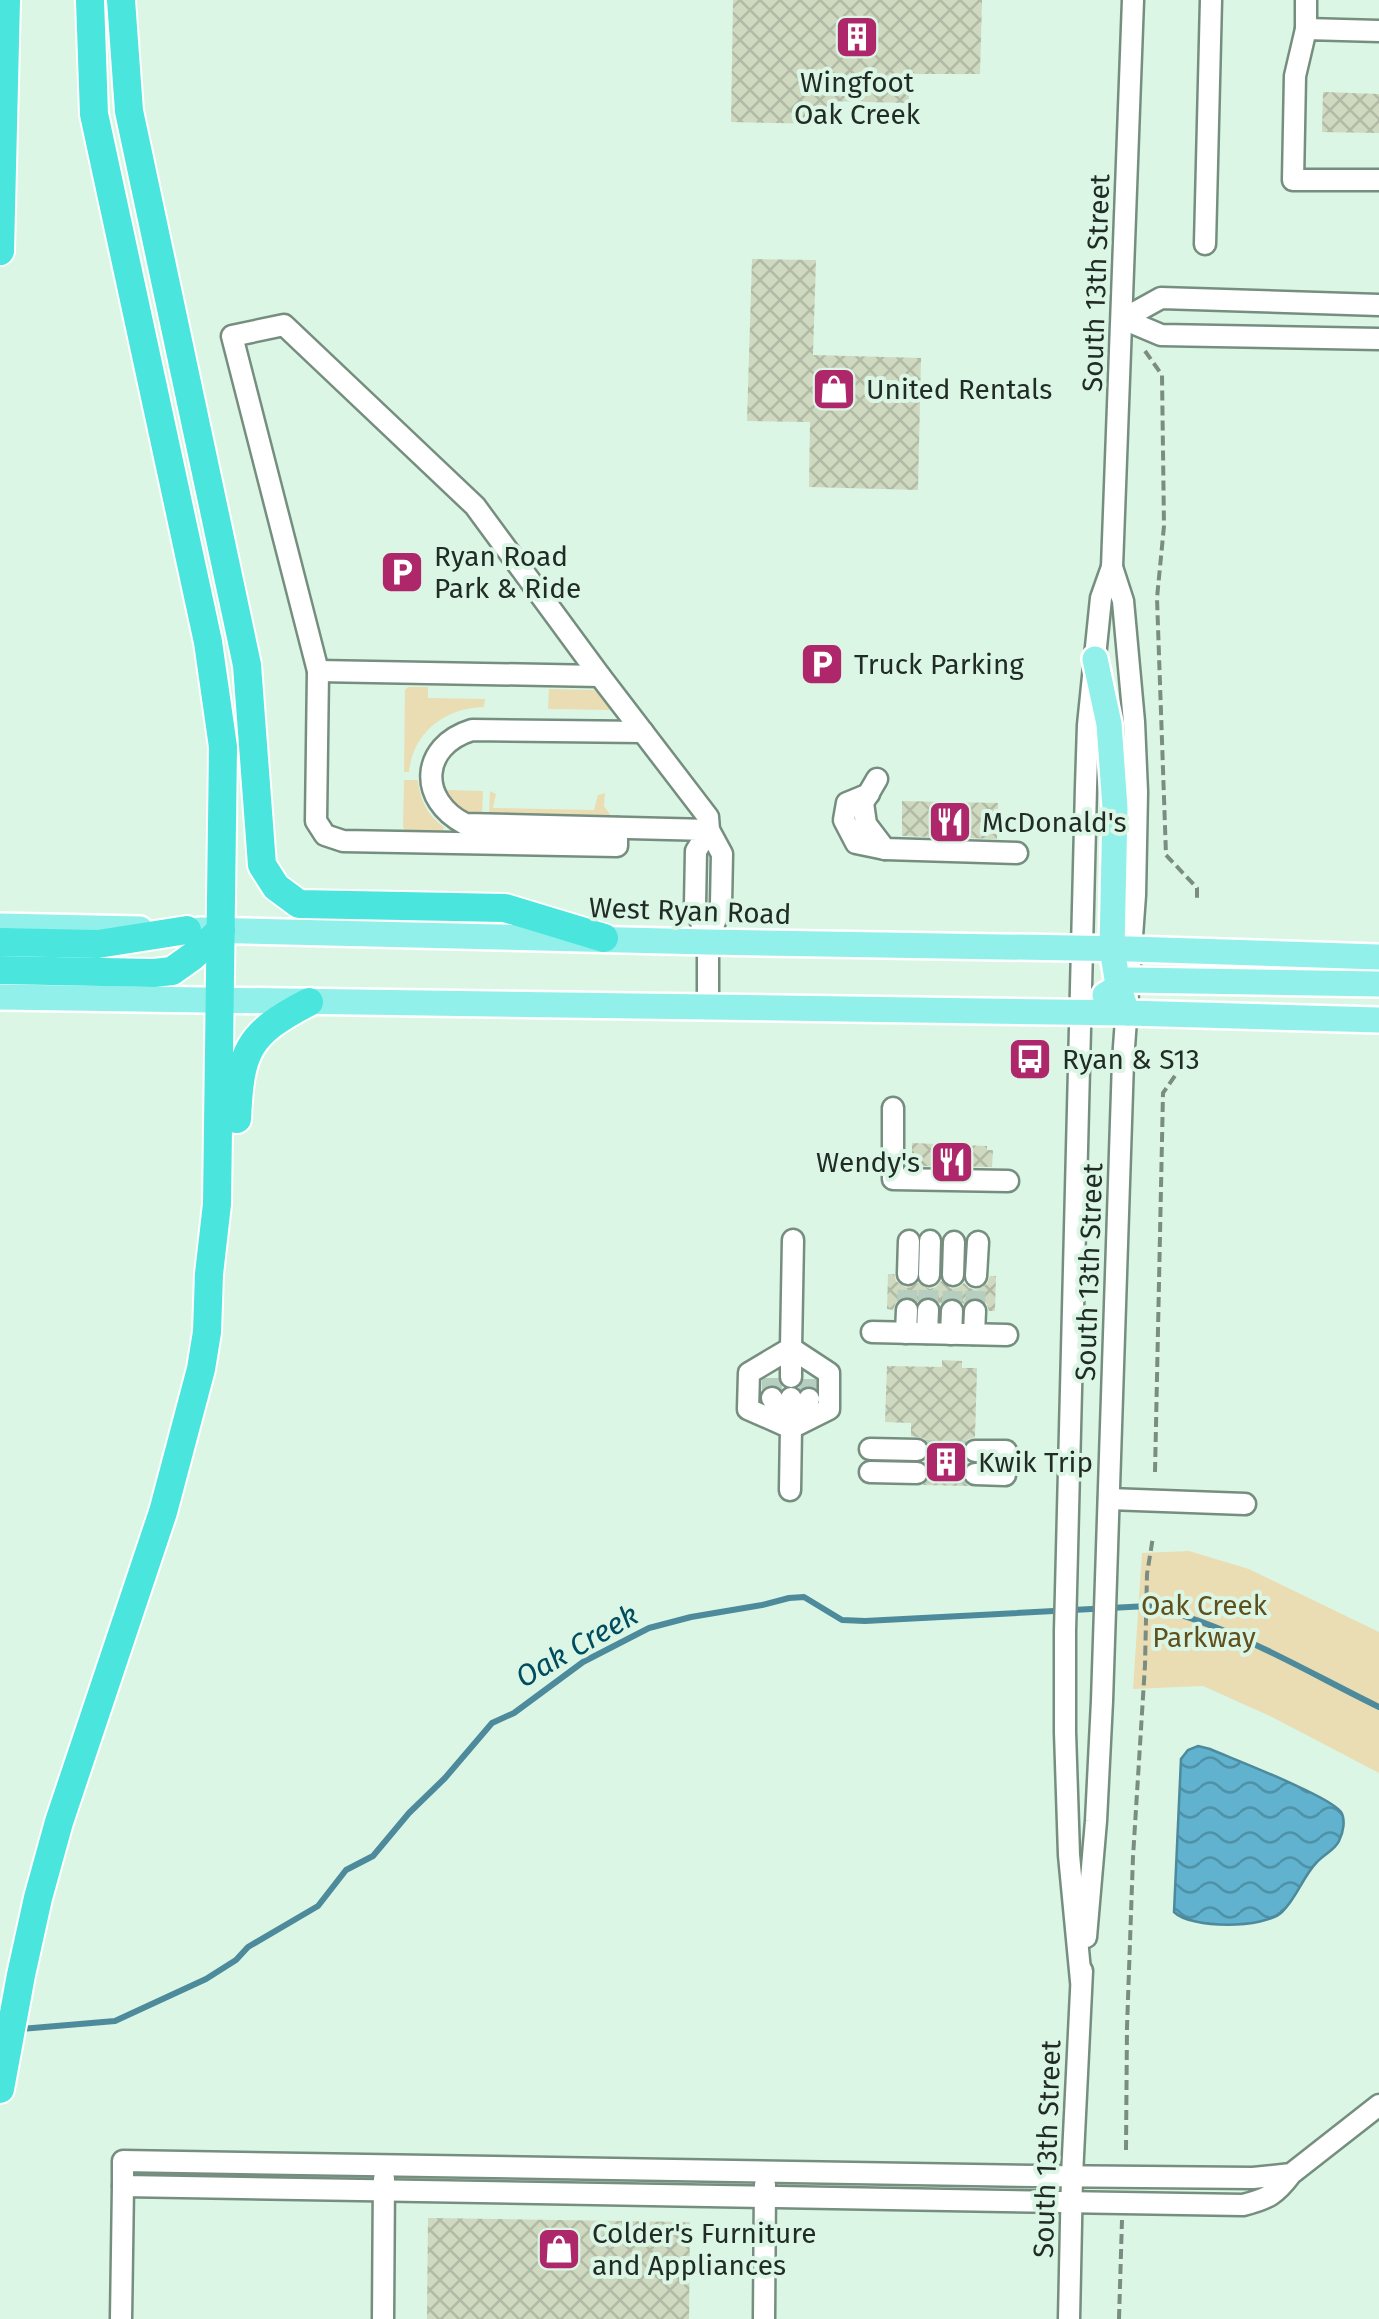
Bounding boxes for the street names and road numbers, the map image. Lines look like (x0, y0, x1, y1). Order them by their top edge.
street label: South 13th Street (1076, 173, 1116, 392)
street label: West Ryan Road (588, 891, 792, 931)
street label: South 13th Street (1069, 1162, 1109, 1381)
street label: South 13th Street (1027, 2039, 1067, 2258)

